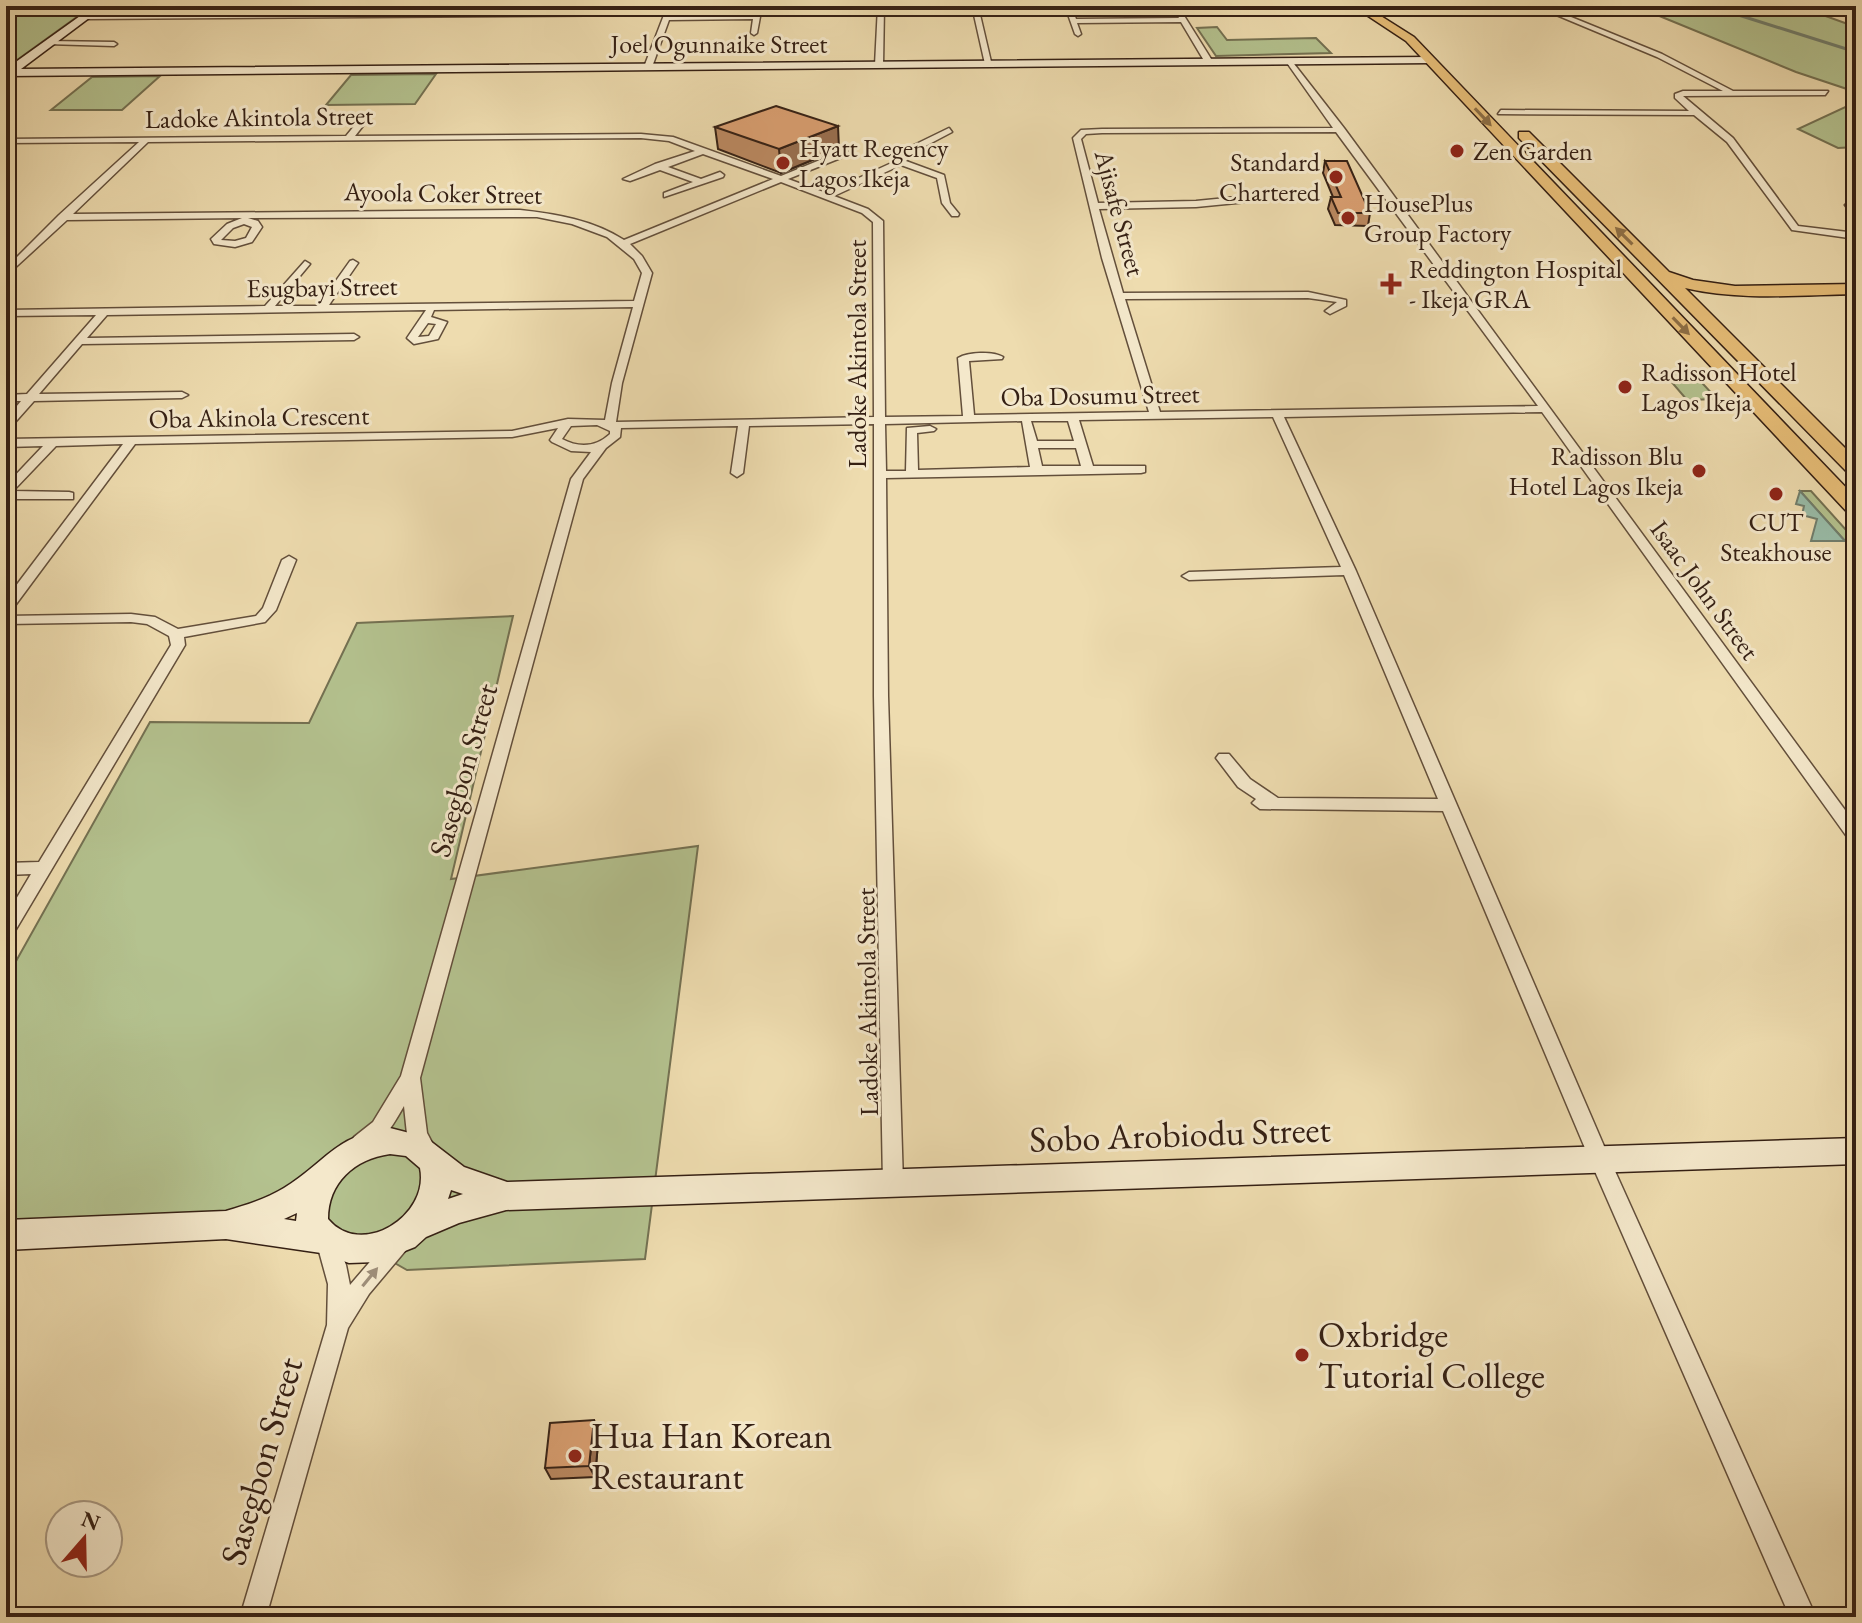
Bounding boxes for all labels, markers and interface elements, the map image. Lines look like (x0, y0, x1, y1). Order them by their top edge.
street label: Joel Ogunnaike Street (609, 27, 828, 61)
street label: Ladoke Akintola Street (144, 98, 374, 136)
one-way arrow (1474, 107, 1492, 126)
place label: Hyatt Regency Lagos Ikeja (799, 131, 949, 195)
place label: Zen Garden (1473, 134, 1593, 168)
marker: Zen Garden (1448, 142, 1466, 160)
street label: Ajisafe Street (1087, 145, 1153, 280)
place label: Standard Chartered (1219, 145, 1321, 209)
marker: Hyatt Regency Lagos Ikeja (774, 154, 792, 172)
marker: Standard Chartered (1327, 168, 1345, 186)
street label: Ayoola Coker Street (343, 174, 542, 212)
place label: HousePlus Group Factory (1364, 186, 1512, 250)
marker: HousePlus Group Factory (1339, 209, 1357, 227)
one-way arrow (1615, 227, 1634, 246)
street label: Ladoke Akintola Street (840, 240, 874, 468)
place label: Reddington Hospital - Ikeja GRA (1409, 252, 1622, 316)
street label: Esugbayi Street (246, 269, 398, 305)
marker: Reddington Hospital - Ikeja GRA (1380, 273, 1402, 295)
one-way arrow (1672, 316, 1690, 335)
place label: Radisson Hotel Lagos Ikeja (1641, 355, 1797, 419)
street label: Oba Dosumu Street (1000, 376, 1200, 414)
marker: Radisson Hotel Lagos Ikeja (1616, 378, 1634, 396)
street label: Oba Akinola Crescent (148, 398, 370, 436)
place label: Radisson Blu Hotel Lagos Ikeja (1509, 439, 1684, 503)
marker: Radisson Blu Hotel Lagos Ikeja (1690, 462, 1708, 480)
marker: CUT Steakhouse (1767, 485, 1785, 503)
place label: CUT Steakhouse (1720, 505, 1832, 569)
street label: Isaac John Street (1643, 513, 1767, 667)
street label: Sasegbon Street (420, 678, 506, 861)
street label: Ladoke Akintola Street (848, 887, 886, 1117)
street label: Sobo Arobiodu Street (1028, 1105, 1332, 1163)
one-way arrow (361, 1267, 377, 1287)
place label: Oxbridge Tutorial College (1318, 1311, 1545, 1399)
marker: Oxbridge Tutorial College (1293, 1346, 1311, 1364)
street label: Sasegbon Street (209, 1351, 313, 1570)
place label: Hua Han Korean Restaurant (591, 1412, 832, 1500)
marker: Hua Han Korean Restaurant (566, 1447, 584, 1465)
north arrow (44, 1499, 124, 1579)
text: N (77, 1504, 104, 1537)

